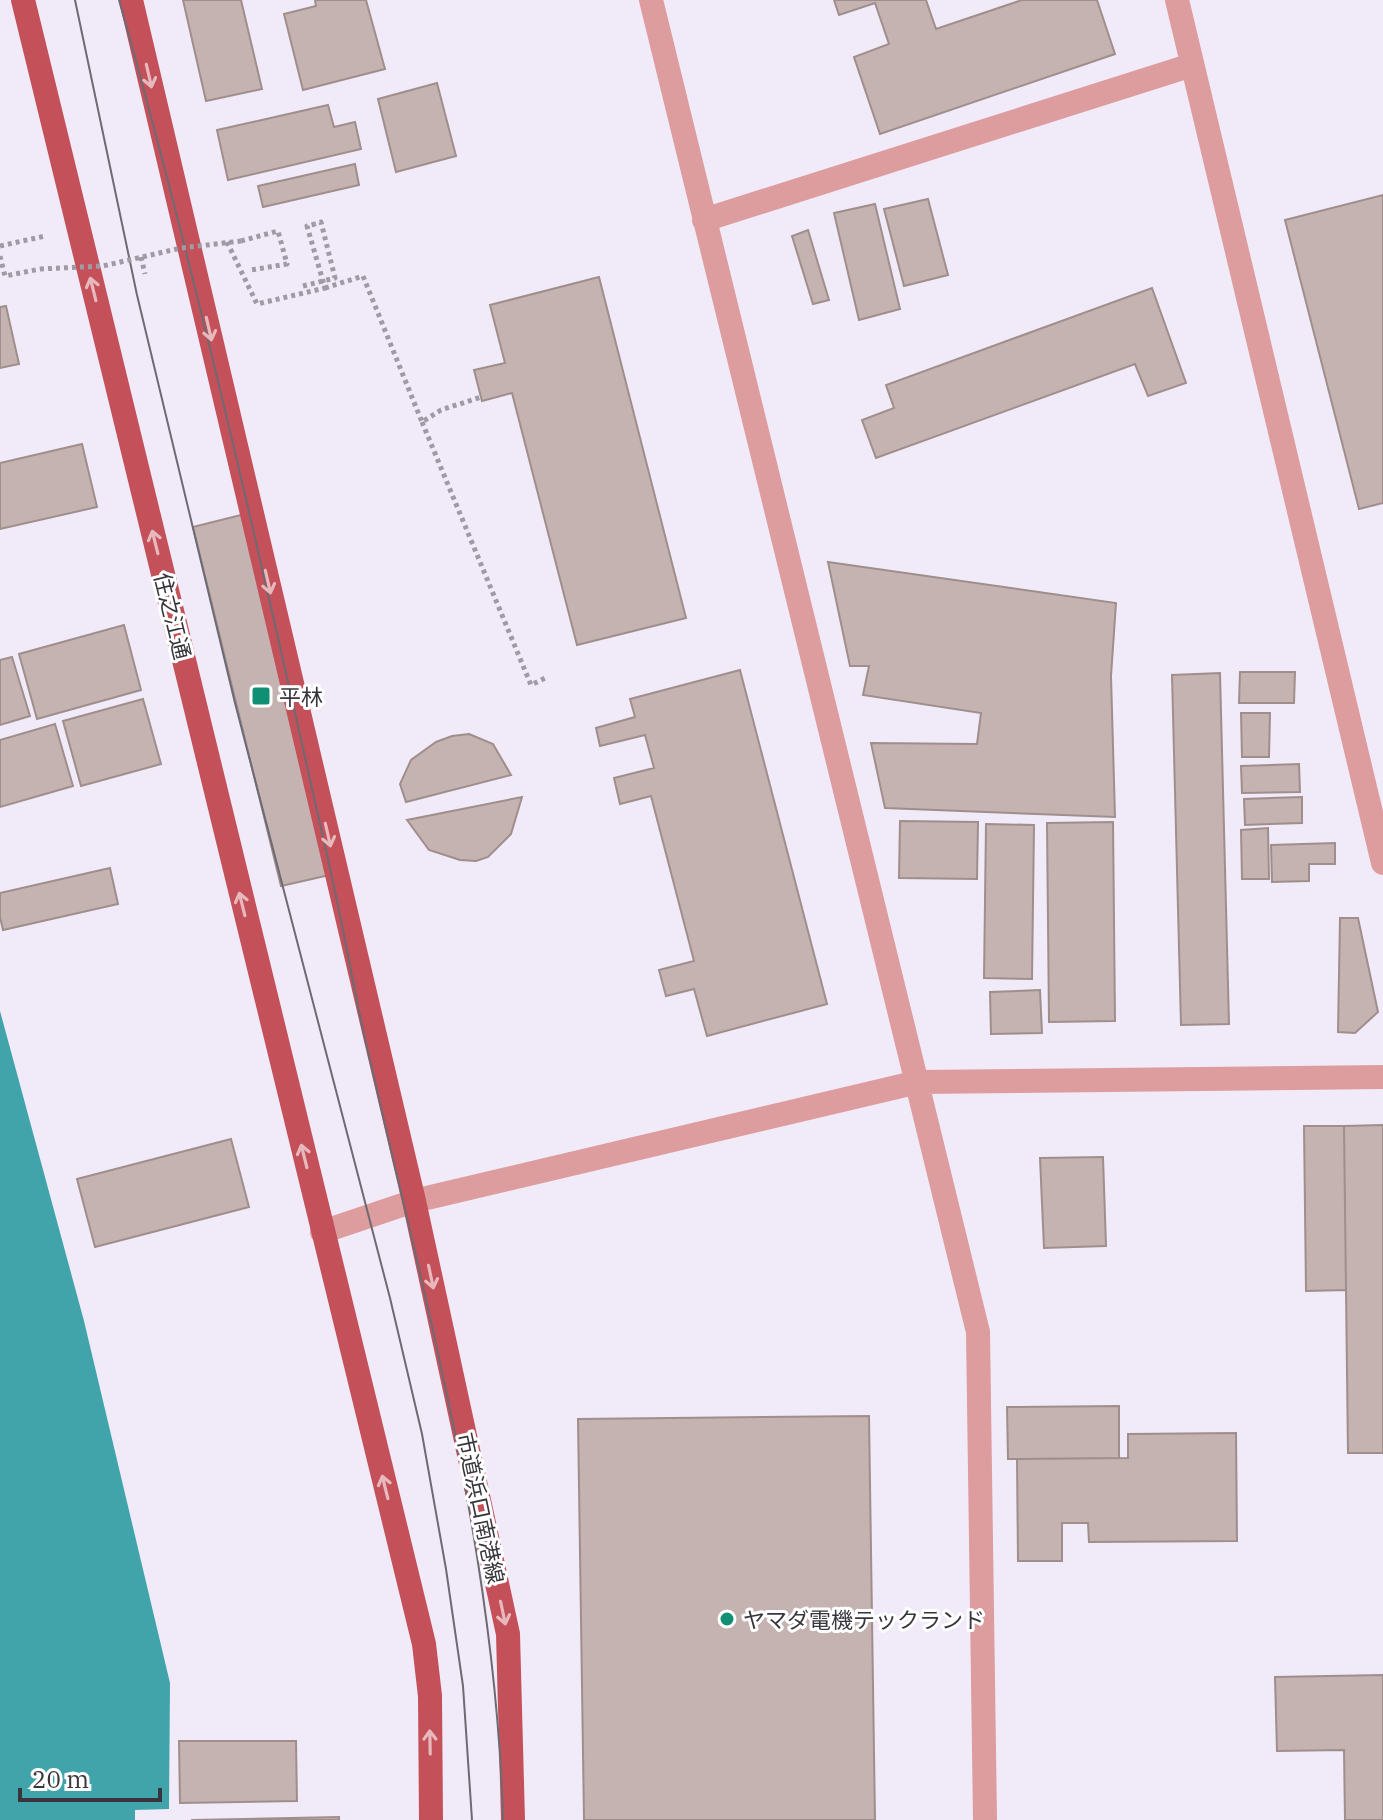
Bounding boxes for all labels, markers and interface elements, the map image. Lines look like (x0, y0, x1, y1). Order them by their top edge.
one-way arrow (142, 63, 157, 88)
one-way arrow (85, 277, 100, 303)
one-way arrow (202, 316, 217, 341)
one-way arrow (146, 530, 161, 556)
one-way arrow (262, 569, 277, 594)
street label: 住之江通 (148, 570, 198, 662)
place label: 平林 (279, 682, 323, 711)
marker: 平林 (250, 685, 272, 707)
one-way arrow (321, 822, 336, 847)
one-way arrow (234, 891, 249, 917)
one-way arrow (295, 1144, 310, 1170)
one-way arrow (424, 1264, 439, 1289)
street label: 市道浜口南港線 (451, 1430, 511, 1586)
one-way arrow (377, 1475, 392, 1500)
one-way arrow (496, 1600, 511, 1626)
place label: ヤマダ電機テックランド (743, 1605, 985, 1634)
marker: ヤマダ電機テックランド (718, 1610, 736, 1628)
one-way arrow (422, 1729, 438, 1756)
scale bar (20, 1752, 160, 1802)
text: 20 m (32, 1763, 89, 1795)

